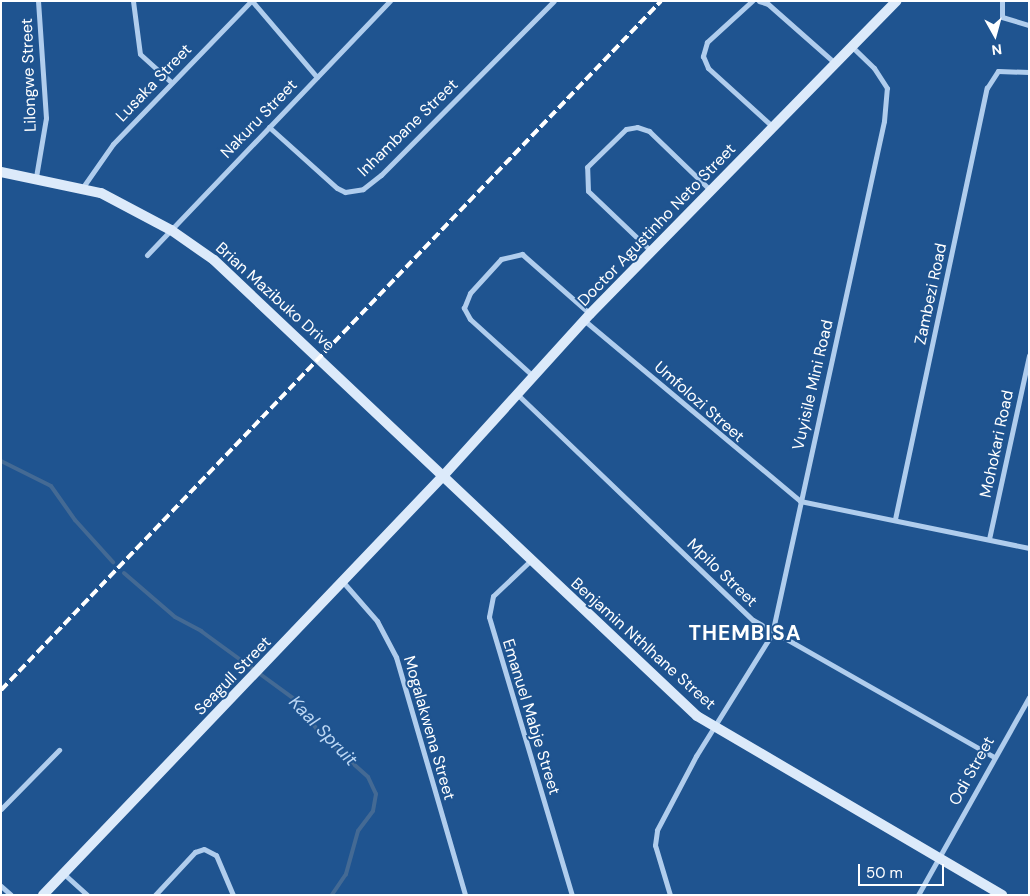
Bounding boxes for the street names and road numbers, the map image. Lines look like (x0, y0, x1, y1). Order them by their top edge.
street label: Lilongwe Street (17, 18, 41, 132)
street label: Lusaka Street (112, 40, 196, 126)
street label: Inhambane Street (354, 75, 462, 181)
street label: Nakuru Street (217, 76, 301, 162)
street label: Doctor Agustinho Neto Street (574, 140, 740, 310)
street label: Brian Mazibuko Drive (212, 239, 338, 355)
street label: Zambezi Road (911, 241, 951, 347)
street label: Vuyisile Mini Road (789, 318, 837, 452)
street label: Umfolozi Street (650, 358, 748, 446)
street label: Mohokari Road (976, 388, 1018, 500)
street label: Mpilo Street (683, 535, 761, 611)
street label: Benjamin Nthlhane Street (567, 574, 719, 714)
street label: Seagull Street (191, 633, 275, 719)
street label: Emanuel Mabje Street (498, 637, 564, 797)
street label: Mogalakwena Street (399, 654, 459, 802)
street label: Odi Street (945, 733, 999, 809)

